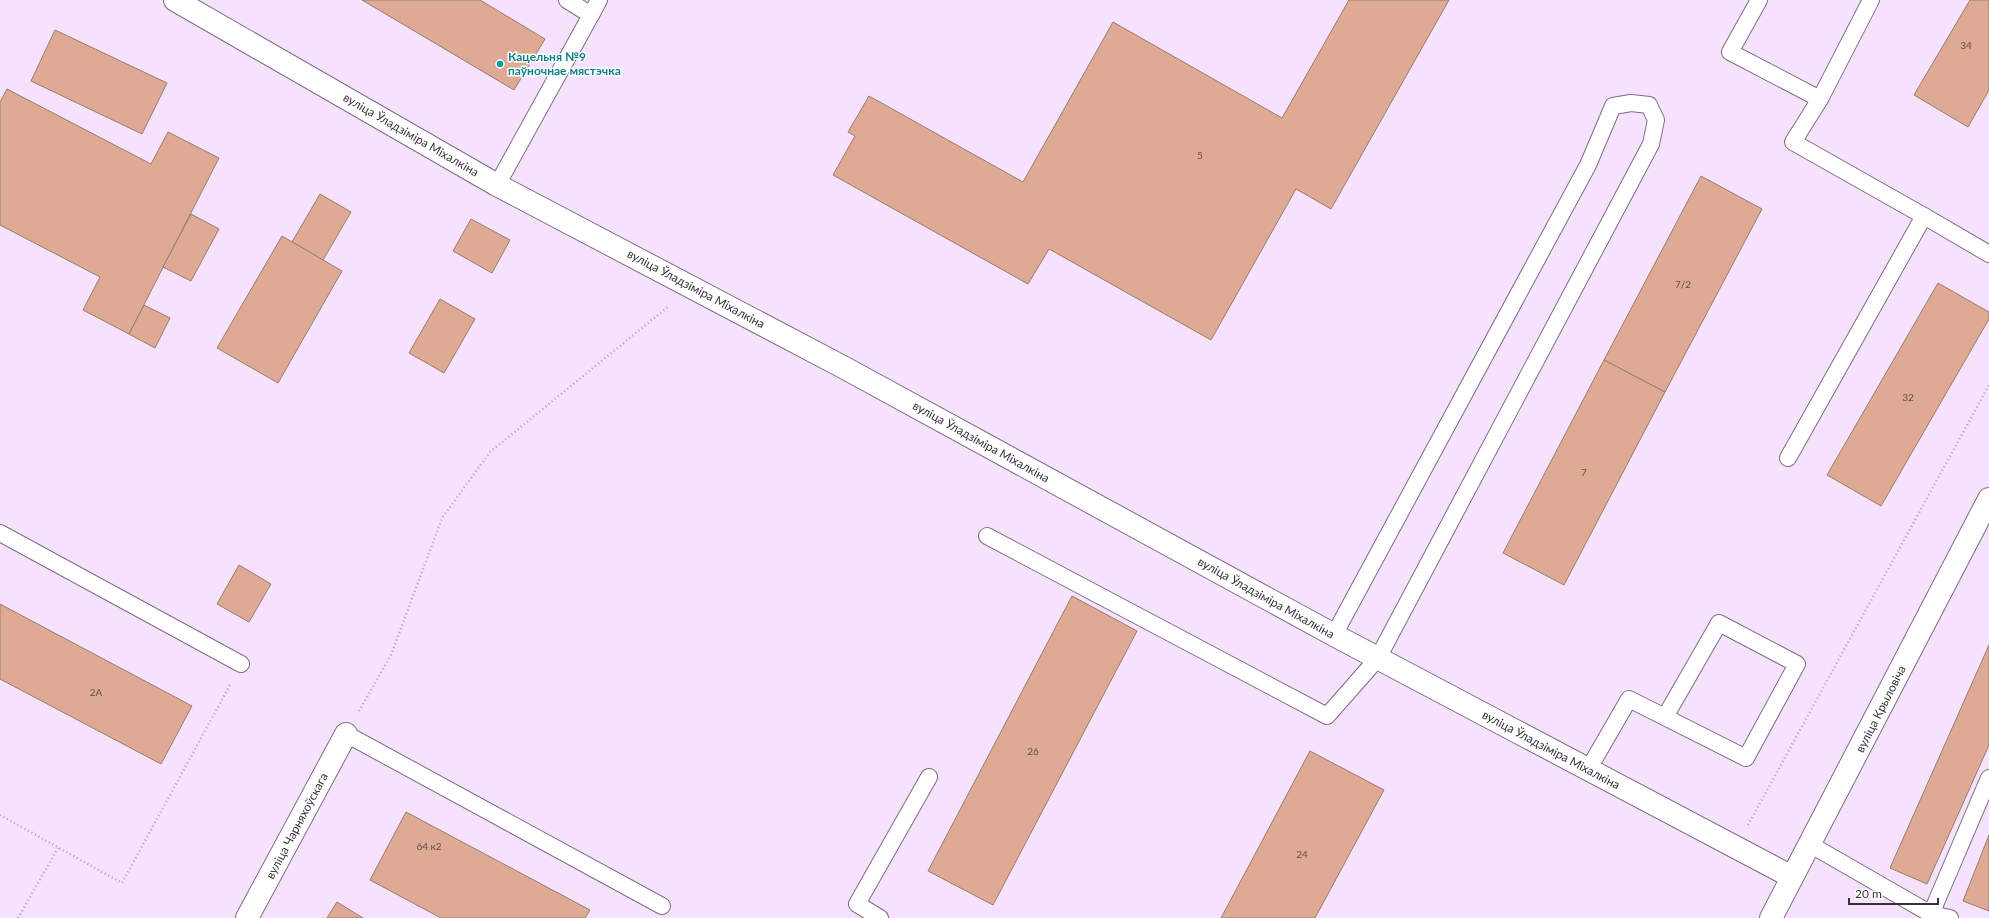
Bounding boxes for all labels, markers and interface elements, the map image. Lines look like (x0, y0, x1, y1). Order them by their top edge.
house number: 34 (1960, 39, 1972, 51)
place label: Кацельня №9 паўночнае мястэчка (508, 49, 621, 78)
marker: Кацельня №9 паўночнае мястэчка (495, 59, 505, 69)
street label: вуліца Ўладзіміра Міхалкіна (341, 90, 482, 180)
house number: 5 (1197, 149, 1203, 161)
street label: вуліца Ўладзіміра Міхалкіна (625, 246, 768, 331)
house number: 7/2 (1675, 278, 1691, 290)
house number: 32 (1902, 391, 1914, 403)
street label: вуліца Ўладзіміра Міхалкіна (910, 398, 1052, 485)
house number: 7 (1581, 466, 1587, 478)
street label: вуліца Ўладзіміра Міхалкіна (1195, 554, 1337, 641)
street label: вуліца Крыловіча (1852, 663, 1909, 755)
house number: 2А (90, 686, 103, 698)
street label: вуліца Ўладзіміра Міхалкіна (1480, 707, 1623, 792)
house number: 26 (1027, 745, 1039, 757)
street label: вуліца Чарняхоўскага (262, 770, 331, 881)
house number: 64 к2 (416, 840, 442, 852)
house number: 24 (1296, 848, 1308, 860)
scale bar (1849, 880, 1938, 906)
text: 20 m (1855, 886, 1882, 901)

